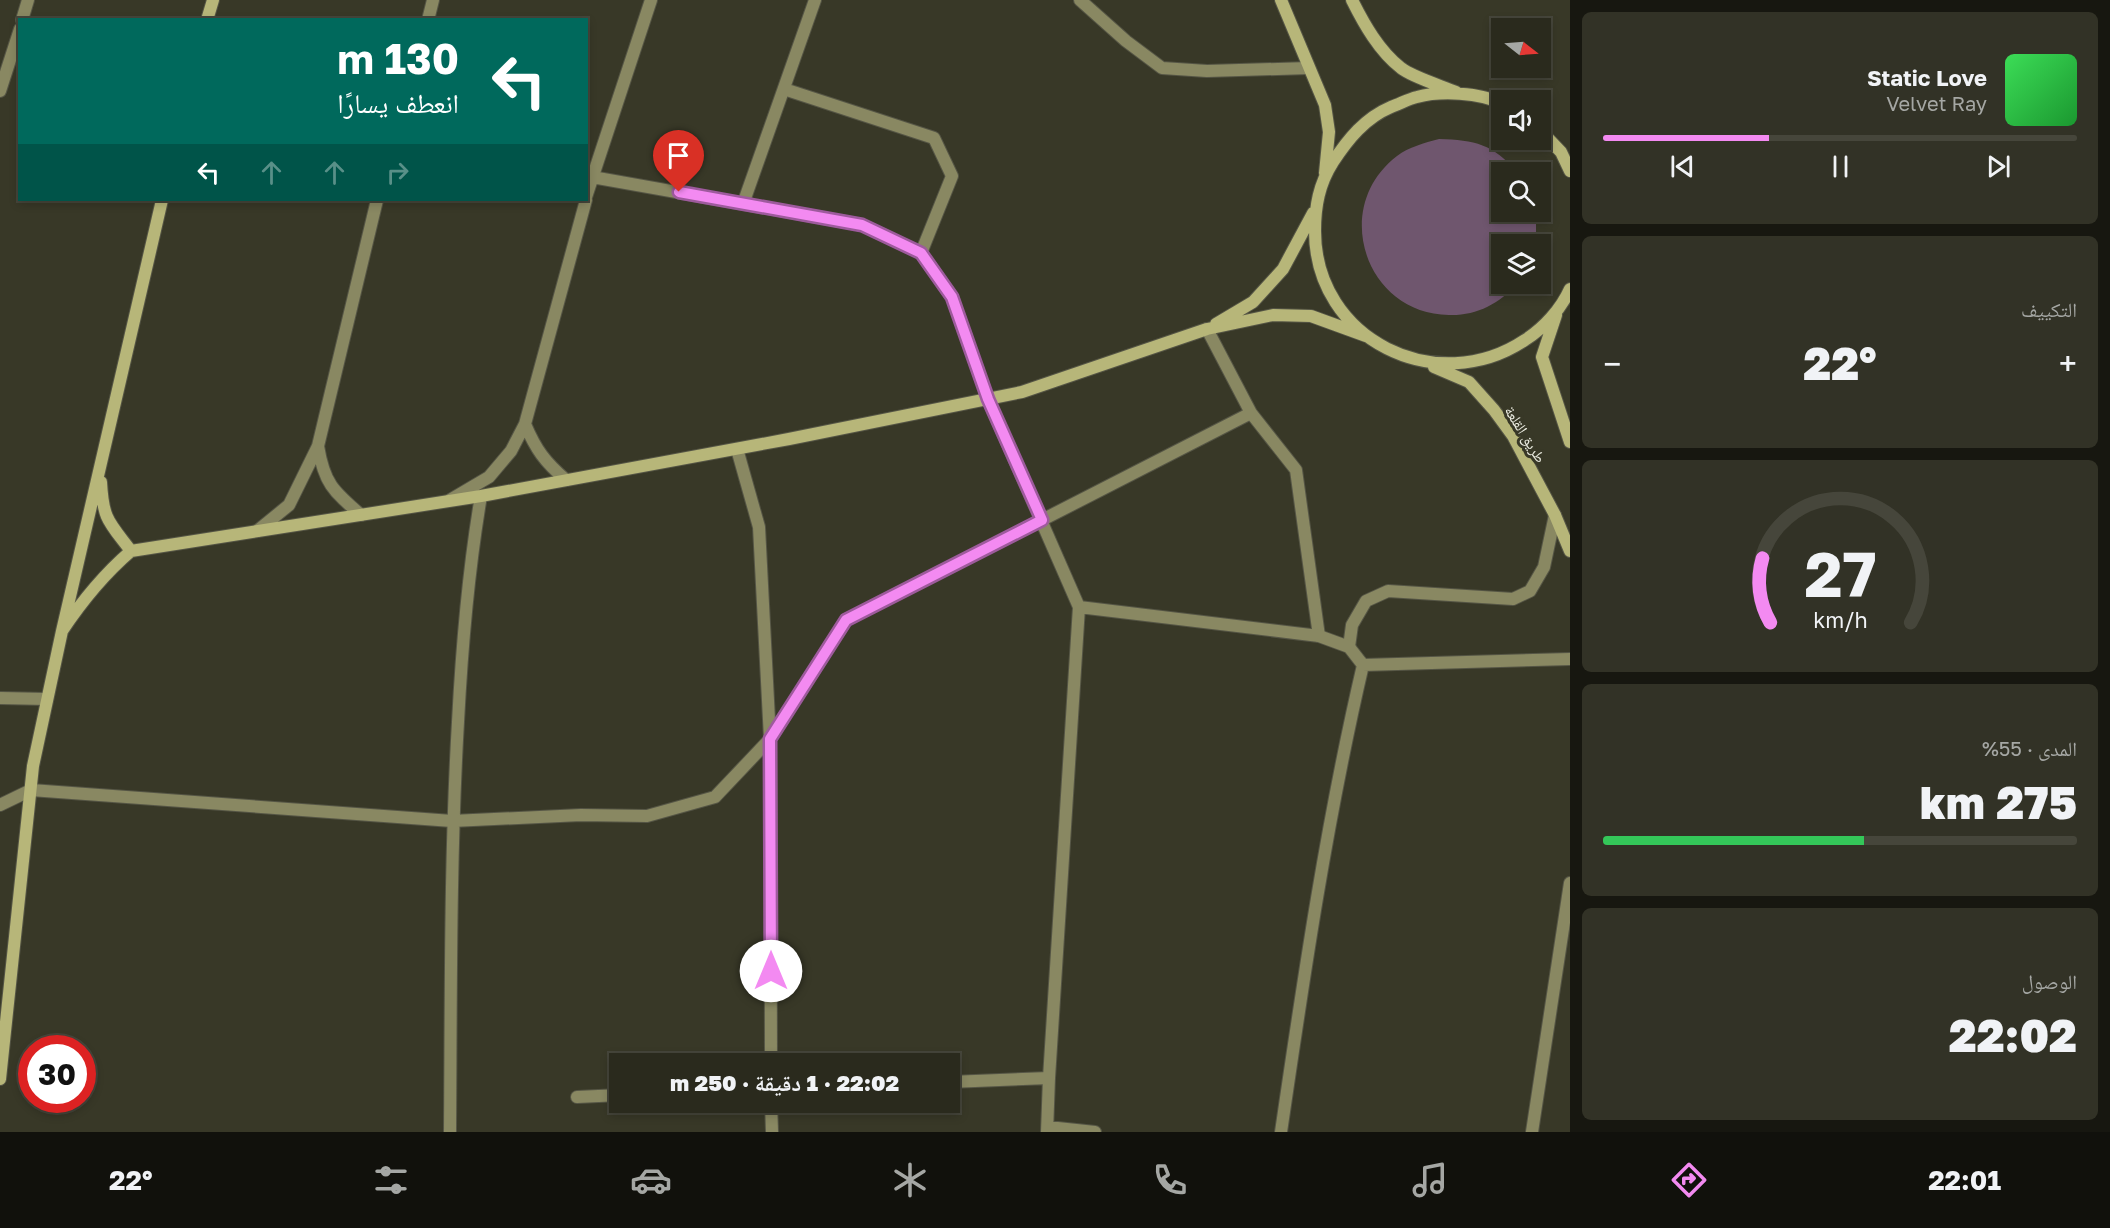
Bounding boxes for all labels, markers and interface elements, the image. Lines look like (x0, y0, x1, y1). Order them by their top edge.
north arrow (1491, 18, 1551, 78)
map controls (1491, 18, 1551, 294)
text: 130 m (337, 33, 459, 83)
icon: left (480, 42, 558, 120)
text: Static Love (1867, 64, 1987, 91)
text: انعطف يسارًا (337, 87, 459, 119)
button: sound (1491, 90, 1551, 150)
text: Velvet Ray (1886, 91, 1987, 115)
pin (653, 130, 704, 192)
icon: arrive (662, 139, 695, 172)
icon: previous (1666, 150, 1699, 183)
icon: pause (1824, 150, 1857, 183)
icon: next (1982, 150, 2015, 183)
icon: left (192, 156, 225, 189)
icon: ahead (255, 156, 288, 189)
icon: ahead (318, 156, 351, 189)
icon: right (381, 156, 414, 189)
button: search (1491, 162, 1551, 222)
button: layers (1491, 234, 1551, 294)
text: التكييف (2021, 297, 2077, 321)
text: 22° (1803, 336, 1877, 390)
text: − (1603, 344, 1621, 383)
text: + (2059, 344, 2077, 383)
street label: طريق القلعة (1500, 402, 1551, 467)
text: 27 (1804, 536, 1876, 611)
text: km/h (1813, 607, 1867, 633)
text: المدى · 55% (1982, 736, 2077, 760)
text: 275 km (1920, 775, 2077, 829)
position arrow (739, 939, 803, 1003)
text: الوصول (2022, 969, 2077, 993)
text: 22:02 (1949, 1008, 2077, 1062)
speed limit sign: 30 (18, 1035, 96, 1113)
text: 22:02 · 1 دقيقة · 250 m (670, 1069, 899, 1096)
icon: filters (370, 1159, 412, 1201)
icon: car (630, 1159, 672, 1201)
icon: climate (889, 1159, 931, 1201)
icon: phone (1149, 1159, 1191, 1201)
icon: music (1409, 1159, 1451, 1201)
icon: directions (1668, 1159, 1710, 1201)
text: 22° (109, 1164, 152, 1196)
text: 22:01 (1928, 1164, 2001, 1196)

